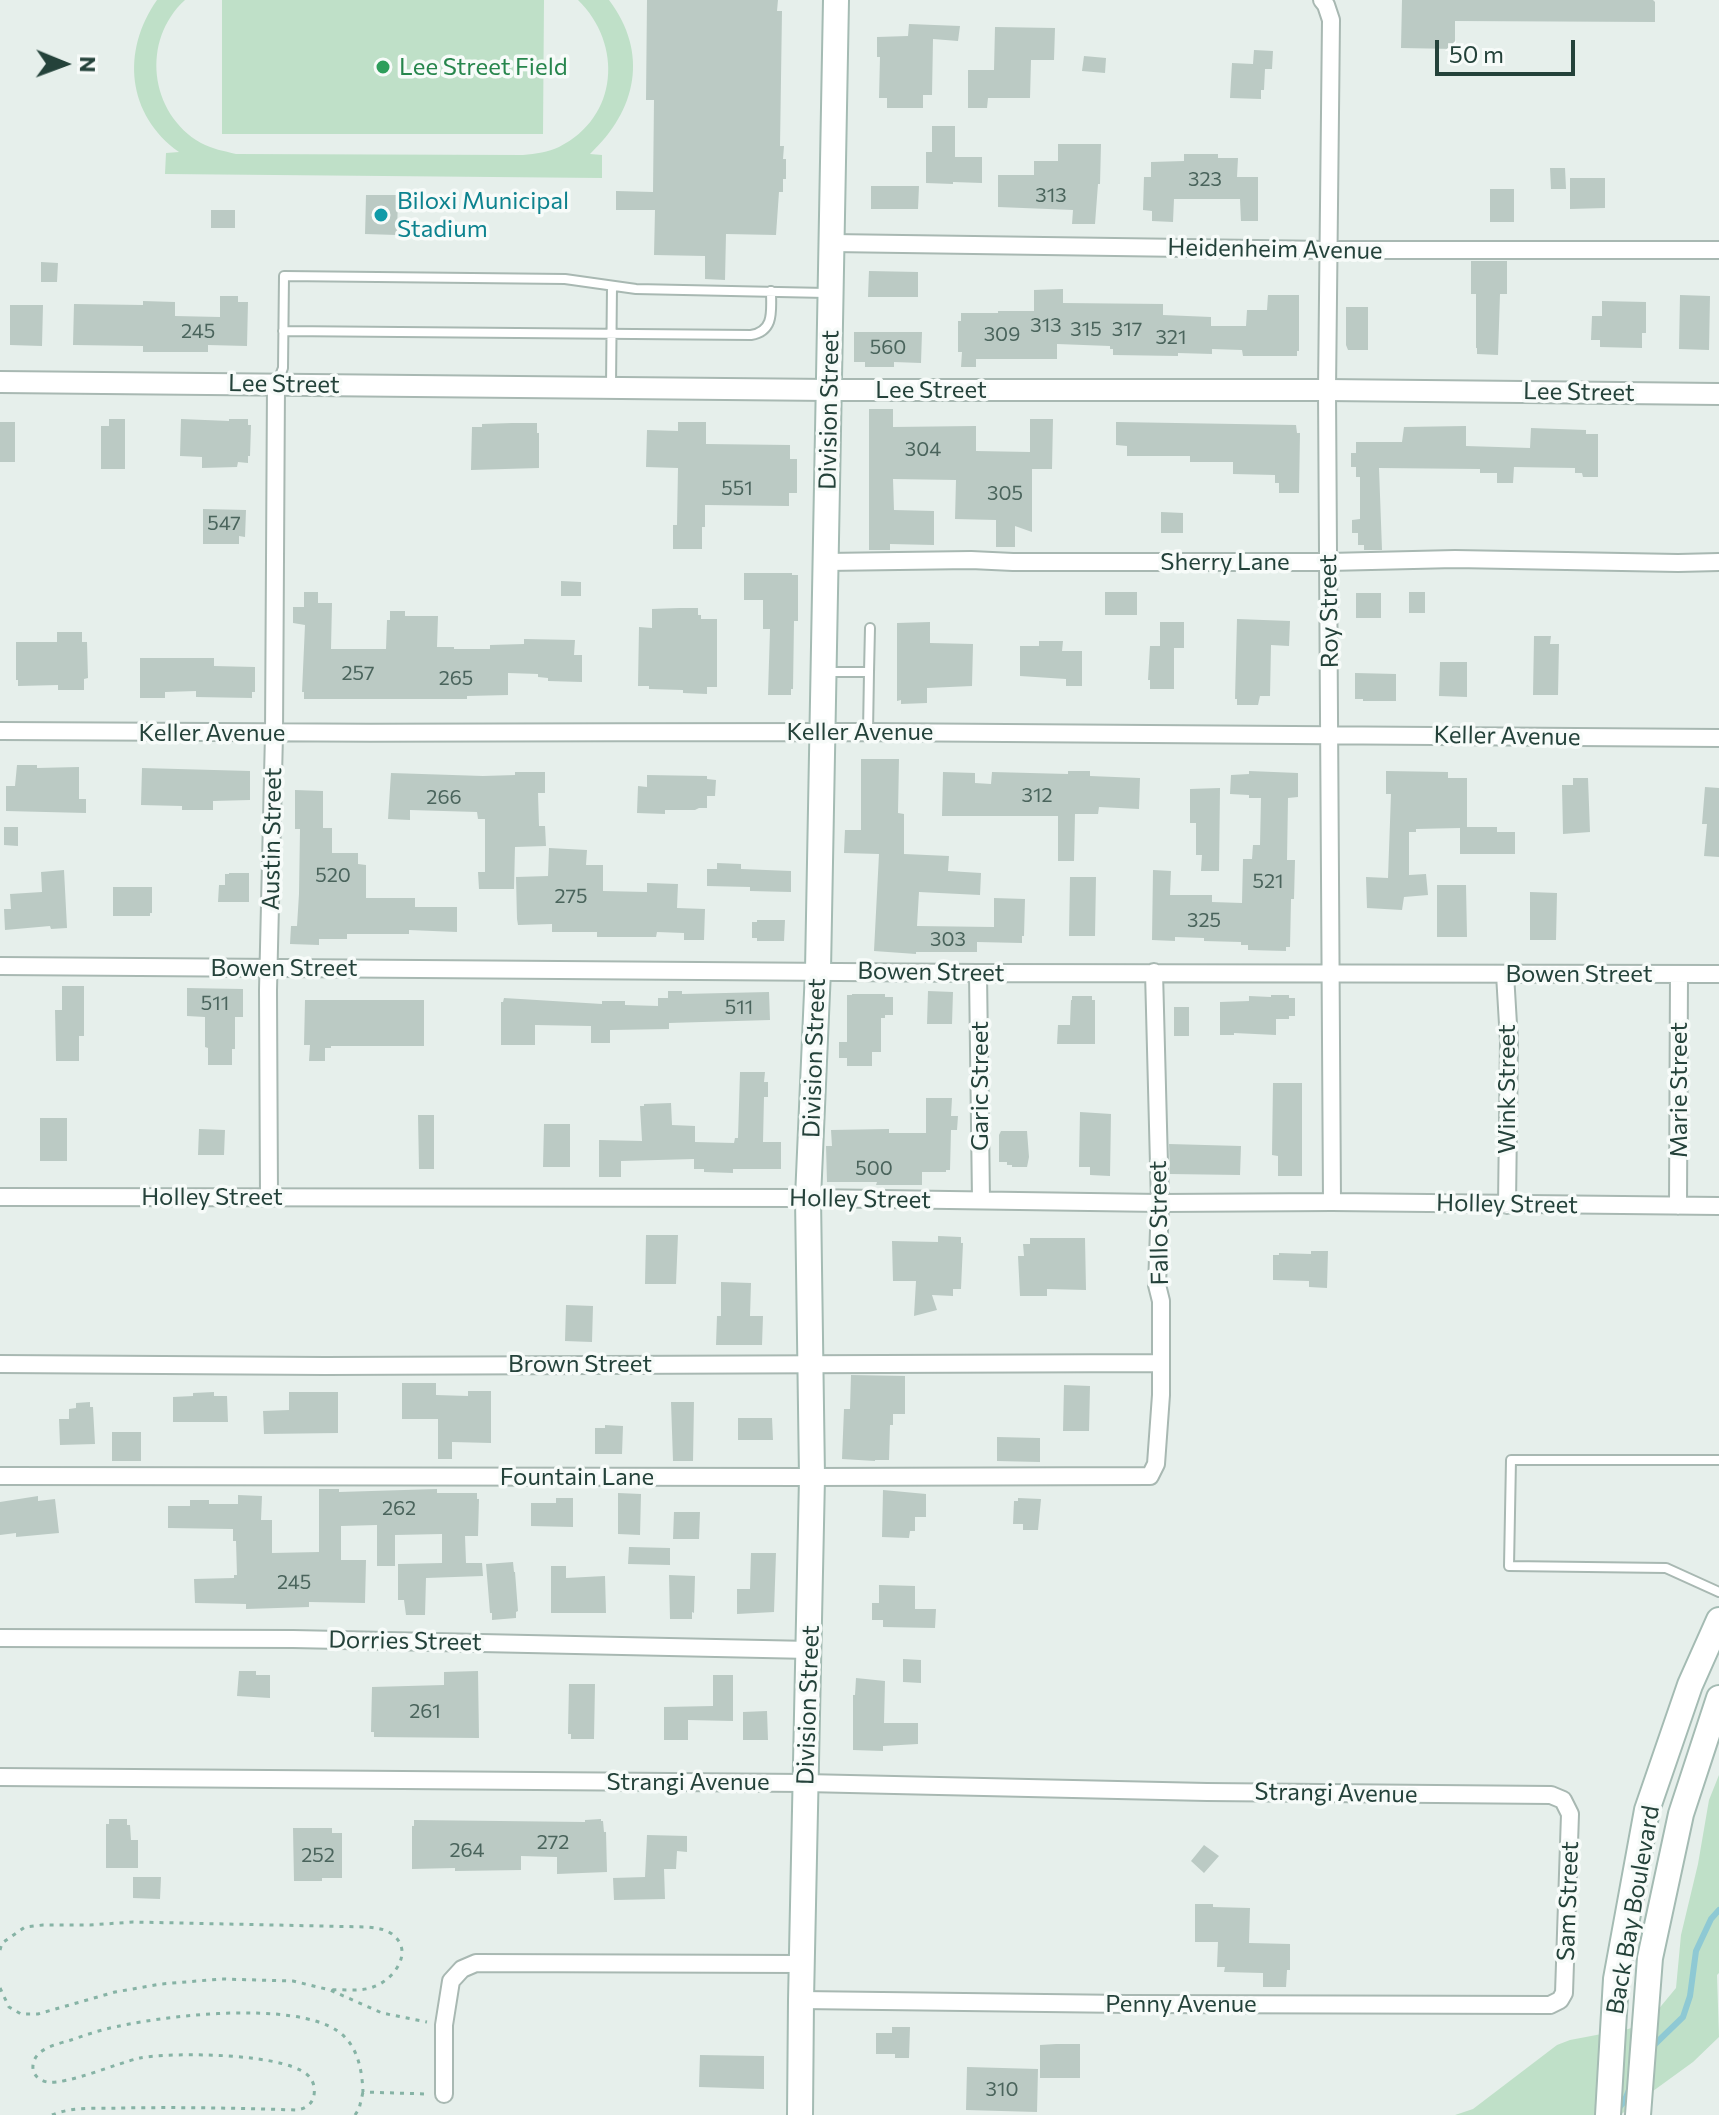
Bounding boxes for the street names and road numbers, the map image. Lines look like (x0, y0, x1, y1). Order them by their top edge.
street label: Heidenheim Avenue (1167, 233, 1383, 265)
street label: Division Street (813, 330, 845, 490)
street label: Lee Street (228, 369, 340, 399)
street label: Lee Street (875, 376, 987, 404)
street label: Lee Street (1523, 377, 1635, 407)
street label: Sherry Lane (1160, 548, 1290, 576)
street label: Roy Street (1314, 554, 1344, 668)
street label: Keller Avenue (787, 718, 933, 746)
street label: Keller Avenue (139, 719, 285, 747)
street label: Keller Avenue (1433, 720, 1581, 752)
street label: Austin Street (256, 767, 288, 911)
street label: Bowen Street (210, 954, 358, 982)
street label: Bowen Street (857, 956, 1005, 988)
street label: Bowen Street (1505, 960, 1653, 988)
street label: Division Street (797, 978, 831, 1138)
street label: Garic Street (966, 1021, 994, 1151)
street label: Marie Street (1665, 1022, 1693, 1158)
street label: Wink Street (1493, 1024, 1521, 1154)
street label: Fallo Street (1144, 1160, 1174, 1286)
street label: Holley Street (141, 1183, 283, 1211)
street label: Holley Street (789, 1183, 931, 1215)
street label: Holley Street (1436, 1188, 1578, 1220)
street label: Brown Street (508, 1350, 652, 1378)
street label: Fountain Lane (500, 1463, 654, 1491)
street label: Dorries Street (328, 1625, 482, 1657)
street label: Division Street (791, 1625, 825, 1785)
street label: Strangi Avenue (606, 1768, 770, 1796)
street label: Strangi Avenue (1254, 1777, 1418, 1809)
street label: Back Bay Boulevard (1600, 1803, 1666, 2017)
street label: Sam Street (1552, 1841, 1584, 1961)
street label: Penny Avenue (1105, 1990, 1257, 2018)

